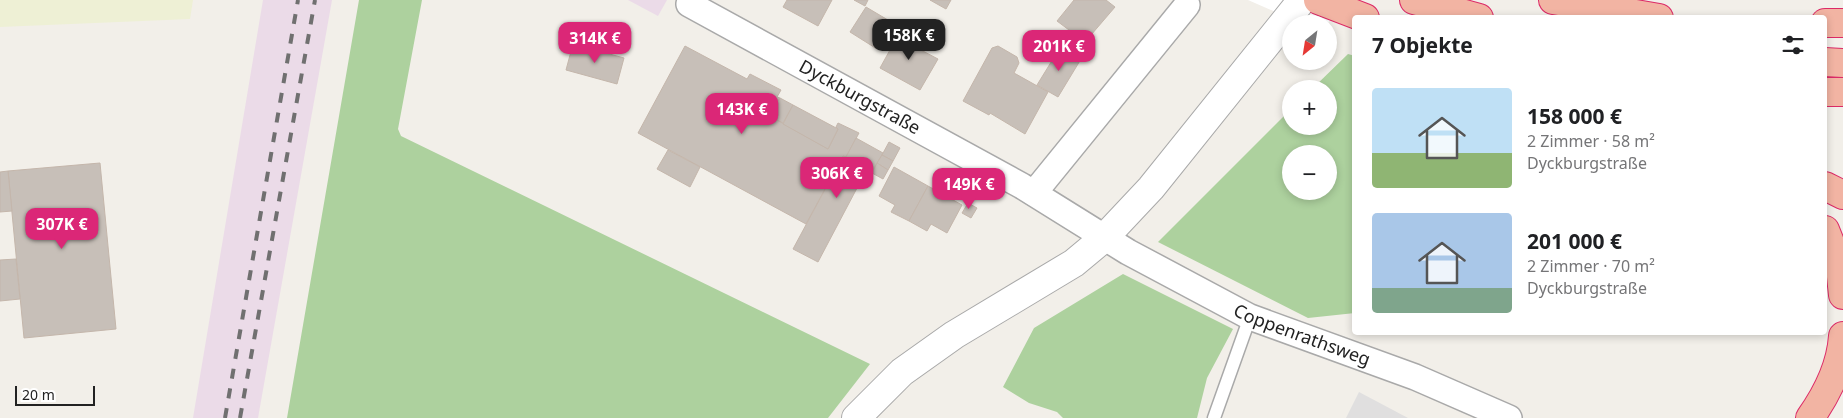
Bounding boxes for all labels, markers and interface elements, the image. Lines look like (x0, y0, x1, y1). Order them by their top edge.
north arrow (1282, 15, 1338, 70)
map controls (1282, 15, 1337, 200)
pin: 158K € (868, 18, 950, 61)
pin: 314K € (554, 22, 636, 64)
text: 158K € (883, 24, 935, 46)
text: 314K € (569, 27, 621, 49)
pin: 201K € (1018, 30, 1100, 72)
text: 7 Objekte (1372, 31, 1473, 59)
icon: filters (1779, 31, 1807, 59)
text: 201K € (1033, 35, 1085, 57)
street label: Dyckburgstraße (795, 54, 925, 139)
button: + (1282, 80, 1337, 135)
pin: 143K € (701, 92, 783, 135)
text: 143K € (716, 98, 768, 120)
text: 158 000 € (1527, 102, 1622, 130)
icon: home (1412, 108, 1472, 168)
text: 2 Zimmer · 58 m² (1527, 130, 1655, 152)
button: − (1282, 145, 1337, 200)
text: Dyckburgstraße (1527, 152, 1647, 174)
pin: 306K € (796, 156, 878, 199)
text: 306K € (811, 162, 863, 184)
pin: 149K € (928, 168, 1010, 210)
text: 149K € (943, 173, 995, 195)
pin: 307K € (21, 208, 103, 250)
text: 307K € (36, 213, 88, 235)
text: 201 000 € (1527, 227, 1622, 255)
icon: home (1412, 233, 1472, 293)
text: 2 Zimmer · 70 m² (1527, 255, 1655, 277)
text: Dyckburgstraße (1527, 277, 1647, 299)
street label: Coppenrathsweg (1230, 297, 1374, 371)
scale bar (15, 383, 95, 406)
text: 20 m (22, 385, 55, 404)

